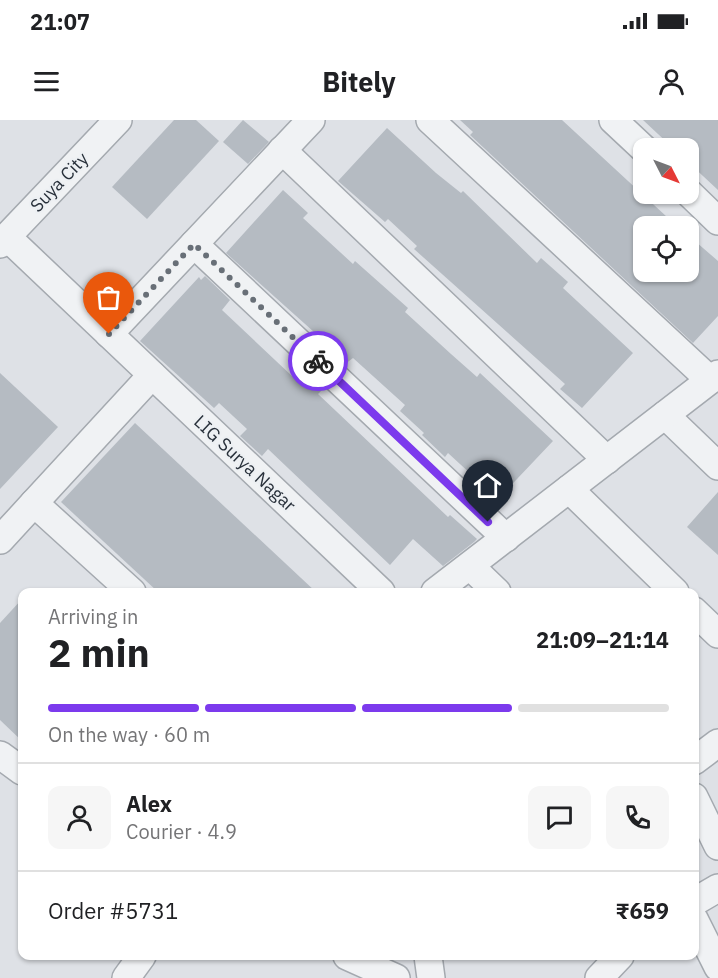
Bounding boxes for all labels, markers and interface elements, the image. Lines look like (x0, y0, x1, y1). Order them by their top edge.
text: 21:07 (30, 7, 90, 36)
text: Bitely (322, 64, 396, 99)
icon: menu (30, 65, 63, 98)
icon: person (655, 65, 688, 98)
north arrow (633, 138, 699, 204)
map controls (633, 138, 699, 282)
street label: Suya City (25, 147, 93, 217)
button: locate (633, 216, 699, 282)
pin (83, 272, 134, 334)
icon: bag (92, 281, 125, 314)
courier (288, 331, 348, 391)
icon: bike (302, 345, 335, 378)
street label: LIG Surya Nagar (189, 410, 301, 516)
pin (462, 460, 513, 522)
icon: home (471, 469, 504, 502)
text: Arriving in (48, 603, 138, 630)
text: 21:09–21:14 (536, 625, 669, 654)
text: 2 min (48, 627, 150, 678)
text: On the way · 60 m (48, 721, 210, 748)
button: person (48, 786, 111, 849)
button: chat (528, 786, 591, 849)
button: phone (606, 786, 669, 849)
text: Alex (126, 789, 172, 818)
text: Courier · 4.9 (126, 818, 237, 845)
text: Order #5731 (48, 896, 178, 925)
text: ₹659 (616, 896, 669, 925)

